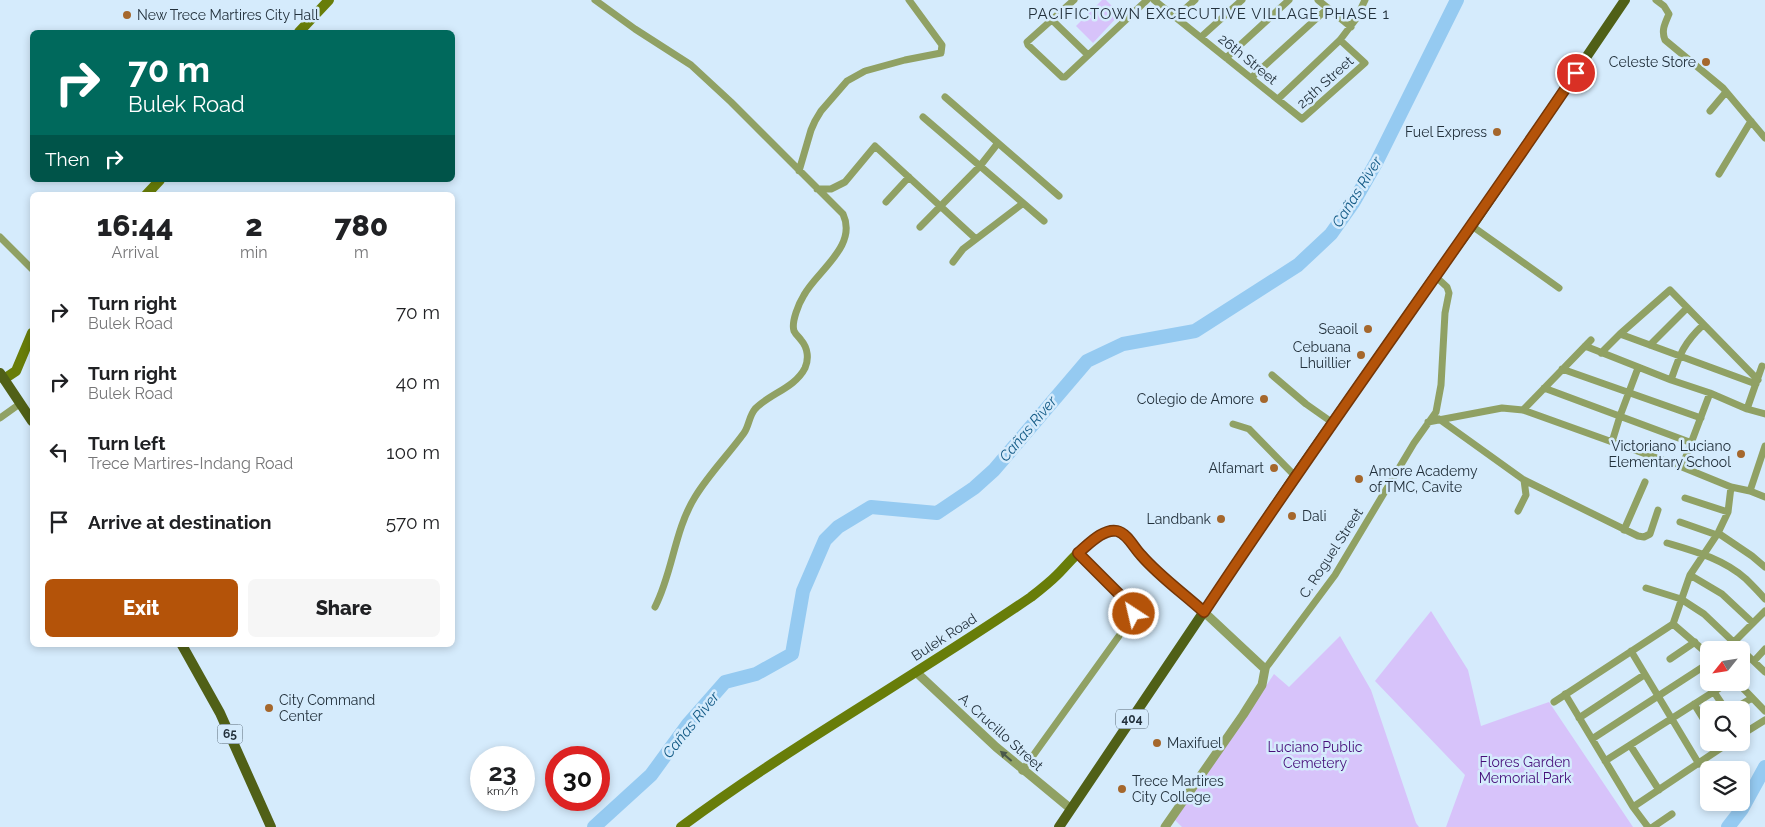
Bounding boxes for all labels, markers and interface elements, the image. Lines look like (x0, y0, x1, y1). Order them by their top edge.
district label: PACIFICTOWN EXCECUTIVE VILLAGE PHASE 1 (1028, 5, 1390, 23)
place label: New Trece Martires City Hall (137, 7, 319, 23)
marker: New Trece Martires City Hall (121, 9, 133, 21)
street label: 26th Street (1215, 30, 1281, 88)
text: 70 m (128, 49, 210, 90)
icon: right (45, 50, 110, 115)
street label: 25th Street (1294, 52, 1357, 111)
pin (1555, 52, 1597, 94)
place label: Celeste Store (1609, 54, 1696, 70)
marker: Celeste Store (1700, 56, 1712, 68)
icon: arrive (1562, 59, 1590, 87)
text: Bulek Road (128, 91, 245, 117)
place label: Fuel Express (1405, 124, 1487, 140)
marker: Fuel Express (1491, 126, 1503, 138)
icon: right (100, 145, 128, 173)
text: Then (45, 148, 90, 170)
water label: Cañas River (1328, 153, 1386, 231)
text: 16:44 (97, 208, 173, 243)
text: 2 (245, 208, 263, 243)
text: 780 (334, 208, 388, 243)
text: Arrival (112, 243, 159, 262)
text: min (240, 243, 268, 262)
text: m (354, 243, 369, 262)
text: Turn right (88, 292, 177, 314)
icon: right (45, 298, 73, 326)
text: 70 m (396, 301, 440, 323)
text: Bulek Road (88, 314, 173, 333)
place label: Seaoil (1318, 321, 1358, 337)
marker: Seaoil (1362, 323, 1374, 335)
place label: Cebuana Lhuillier (1293, 339, 1351, 371)
marker: Cebuana Lhuillier (1355, 349, 1367, 361)
text: Turn right (88, 362, 177, 384)
icon: right (45, 368, 73, 396)
text: 40 m (396, 371, 440, 393)
text: Bulek Road (88, 384, 173, 403)
place label: Colegio de Amore (1137, 391, 1254, 407)
water label: Cañas River (995, 392, 1061, 465)
marker: Colegio de Amore (1258, 393, 1270, 405)
text: Turn left (88, 432, 165, 454)
icon: left (45, 438, 73, 466)
place label: Victoriano Luciano Elementary School (1608, 438, 1731, 470)
text: 100 m (386, 441, 440, 463)
marker: Victoriano Luciano Elementary School (1735, 448, 1747, 460)
text: Trece Martires-Indang Road (88, 454, 293, 473)
place label: Alfamart (1208, 460, 1264, 476)
marker: Alfamart (1268, 462, 1280, 474)
place label: Amore Academy of TMC, Cavite (1369, 463, 1478, 495)
marker: Amore Academy of TMC, Cavite (1353, 473, 1365, 485)
street label: C. Roguel Street (1296, 505, 1366, 601)
icon: arrive (45, 508, 73, 536)
place label: Dali (1302, 508, 1326, 524)
marker: Dali (1286, 510, 1298, 522)
text: Arrive at destination (88, 511, 272, 533)
text: 570 m (386, 511, 440, 533)
place label: Landbank (1146, 511, 1212, 527)
marker: Landbank (1215, 513, 1227, 525)
button: Exit (45, 579, 238, 637)
button: Share (248, 579, 440, 637)
position arrow (1107, 587, 1159, 639)
street label: Bulek Road (909, 610, 979, 664)
north arrow (1700, 641, 1750, 691)
map controls (1700, 641, 1750, 811)
water label: Cañas River (659, 688, 724, 762)
street label: A. Crucillo Street (956, 690, 1047, 774)
place label: City Command Center (279, 692, 375, 724)
button: search (1700, 701, 1750, 751)
marker: City Command Center (263, 702, 275, 714)
road number: 404 (1116, 710, 1148, 729)
road number: 65 (218, 724, 242, 744)
place label: Maxifuel (1167, 735, 1222, 751)
marker: Maxifuel (1151, 737, 1163, 749)
park label: Luciano Public Cemetery (1267, 739, 1363, 771)
speed limit sign: 30 (545, 746, 610, 811)
one-way arrow (1000, 751, 1013, 762)
park label: Flores Garden Memorial Park (1479, 754, 1572, 786)
text: 23 (488, 757, 517, 787)
button: layers (1700, 761, 1750, 811)
place label: Trece Martires City College (1132, 773, 1224, 805)
marker: Trece Martires City College (1116, 783, 1128, 795)
text: km/h (487, 784, 518, 798)

